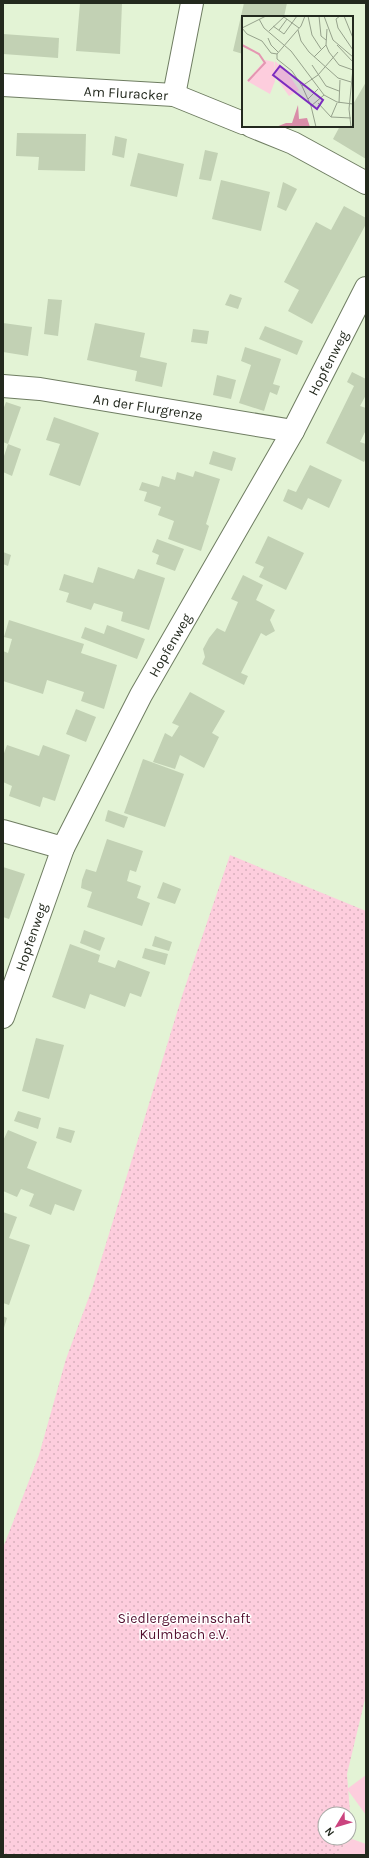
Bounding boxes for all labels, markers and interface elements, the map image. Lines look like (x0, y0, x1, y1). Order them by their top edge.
inset map (242, 16, 353, 127)
street label: Am Fluracker (83, 83, 169, 104)
street label: Hopfenweg (305, 328, 352, 399)
street label: An der Flurgrenze (92, 390, 204, 425)
street label: Hopfenweg (145, 610, 196, 680)
street label: Hopfenweg (12, 901, 51, 973)
park label: Siedlergemeinschaft Kulmbach e.V. (118, 1610, 250, 1643)
north arrow (317, 1806, 357, 1846)
text: N (322, 1825, 337, 1839)

